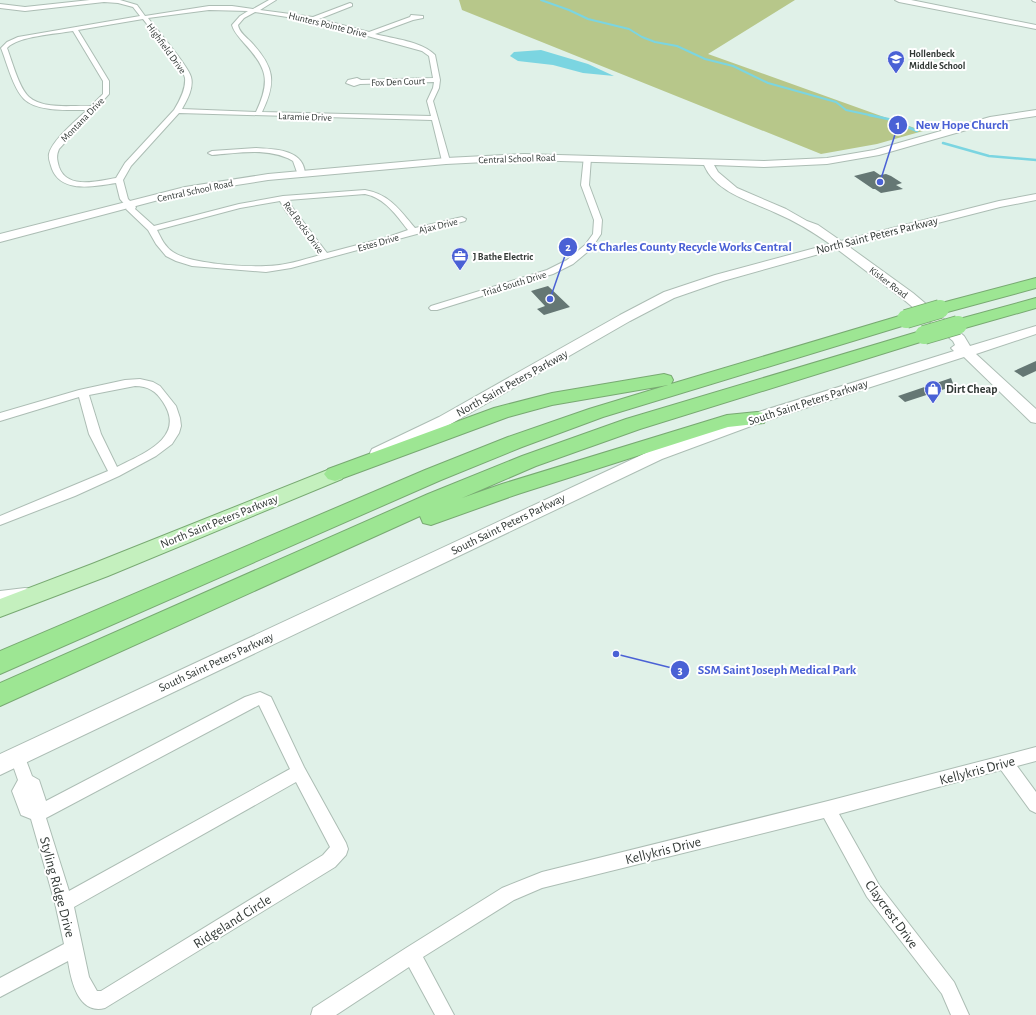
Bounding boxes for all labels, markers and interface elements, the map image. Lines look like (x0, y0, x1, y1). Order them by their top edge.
street label: Hunters Pointe Drive (287, 10, 368, 40)
street label: Highfield Drive (145, 22, 188, 76)
school or university icon: Hollenbeck Middle School (886, 49, 906, 74)
place label: Hollenbeck Middle School (909, 49, 965, 71)
street label: Fox Den Court (371, 76, 426, 88)
street label: Montana Drive (59, 95, 107, 144)
street label: Laramie Drive (278, 111, 332, 123)
callout: New Hope Church (888, 112, 1017, 137)
text: 1 (896, 119, 900, 131)
text: New Hope Church (916, 119, 1008, 132)
street label: Central School Road (478, 153, 556, 165)
street label: Central School Road (156, 178, 234, 204)
street label: Red Rocks Drive (281, 200, 325, 256)
street label: North Saint Peters Parkway (815, 214, 940, 257)
street label: Ajax Drive (418, 217, 459, 235)
street label: Estes Drive (357, 232, 400, 254)
callout: St Charles County Recycle Works Central (558, 234, 800, 259)
text: 2 (565, 241, 571, 253)
text: St Charles County Recycle Works Central (586, 241, 792, 254)
office icon: J Bathe Electric (450, 246, 470, 271)
place label: J Bathe Electric (473, 252, 533, 262)
street label: Kisker Road (867, 265, 910, 300)
street label: Triad South Drive (481, 269, 548, 298)
street label: North Saint Peters Parkway (454, 347, 570, 420)
street label: South Saint Peters Parkway (747, 377, 870, 428)
shop icon: Dirt Cheap (923, 379, 943, 404)
place label: Dirt Cheap (946, 383, 997, 395)
street label: South Saint Peters Parkway (449, 491, 567, 558)
street label: North Saint Peters Parkway (159, 492, 280, 551)
street label: South Saint Peters Parkway (157, 630, 276, 695)
callout: SSM Saint Joseph Medical Park (670, 657, 864, 682)
text: 3 (677, 664, 683, 676)
text: SSM Saint Joseph Medical Park (698, 664, 857, 677)
street label: Kellykris Drive (938, 754, 1017, 788)
street label: Kellykris Drive (624, 835, 703, 867)
street label: Styling Ridge Drive (37, 836, 77, 939)
street label: Claycrest Drive (862, 878, 920, 951)
street label: Ridgeland Circle (191, 892, 274, 951)

